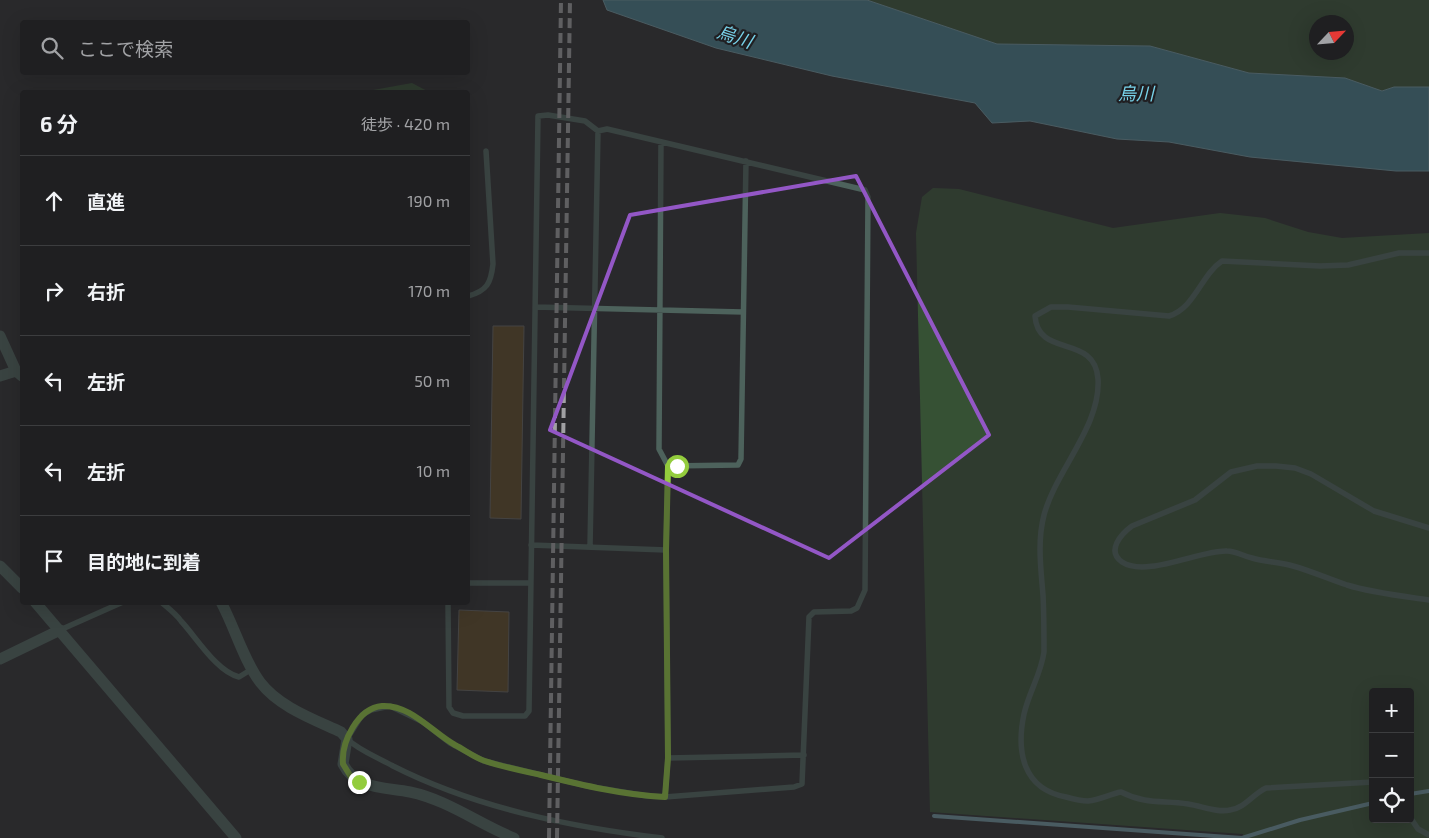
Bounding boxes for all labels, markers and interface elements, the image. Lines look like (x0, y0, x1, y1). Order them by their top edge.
north arrow (1309, 15, 1354, 60)
search box (20, 20, 470, 75)
water label: 烏川 (714, 20, 757, 53)
icon: search (38, 34, 66, 62)
text: ここで検索 (78, 37, 173, 60)
water label: 烏川 (1118, 82, 1156, 104)
text: 6 分 (40, 111, 78, 136)
text: 徒歩 · 420 m (361, 114, 450, 133)
icon: ahead (40, 187, 68, 215)
text: 直進 (87, 190, 125, 213)
text: 190 m (407, 191, 450, 210)
icon: right (40, 277, 68, 305)
text: 右折 (87, 280, 125, 303)
text: 170 m (408, 281, 450, 300)
icon: left (40, 367, 68, 395)
text: 左折 (87, 370, 125, 393)
text: 50 m (414, 371, 450, 390)
route start (666, 455, 689, 478)
icon: left (40, 457, 68, 485)
text: 左折 (87, 460, 125, 483)
text: 10 m (416, 461, 450, 480)
icon: arrive (40, 547, 68, 575)
text: 目的地に到着 (87, 550, 201, 573)
map controls (1369, 688, 1414, 823)
button: + (1369, 688, 1414, 733)
button: − (1369, 733, 1414, 778)
route end (348, 771, 371, 794)
button: locate (1369, 778, 1414, 823)

